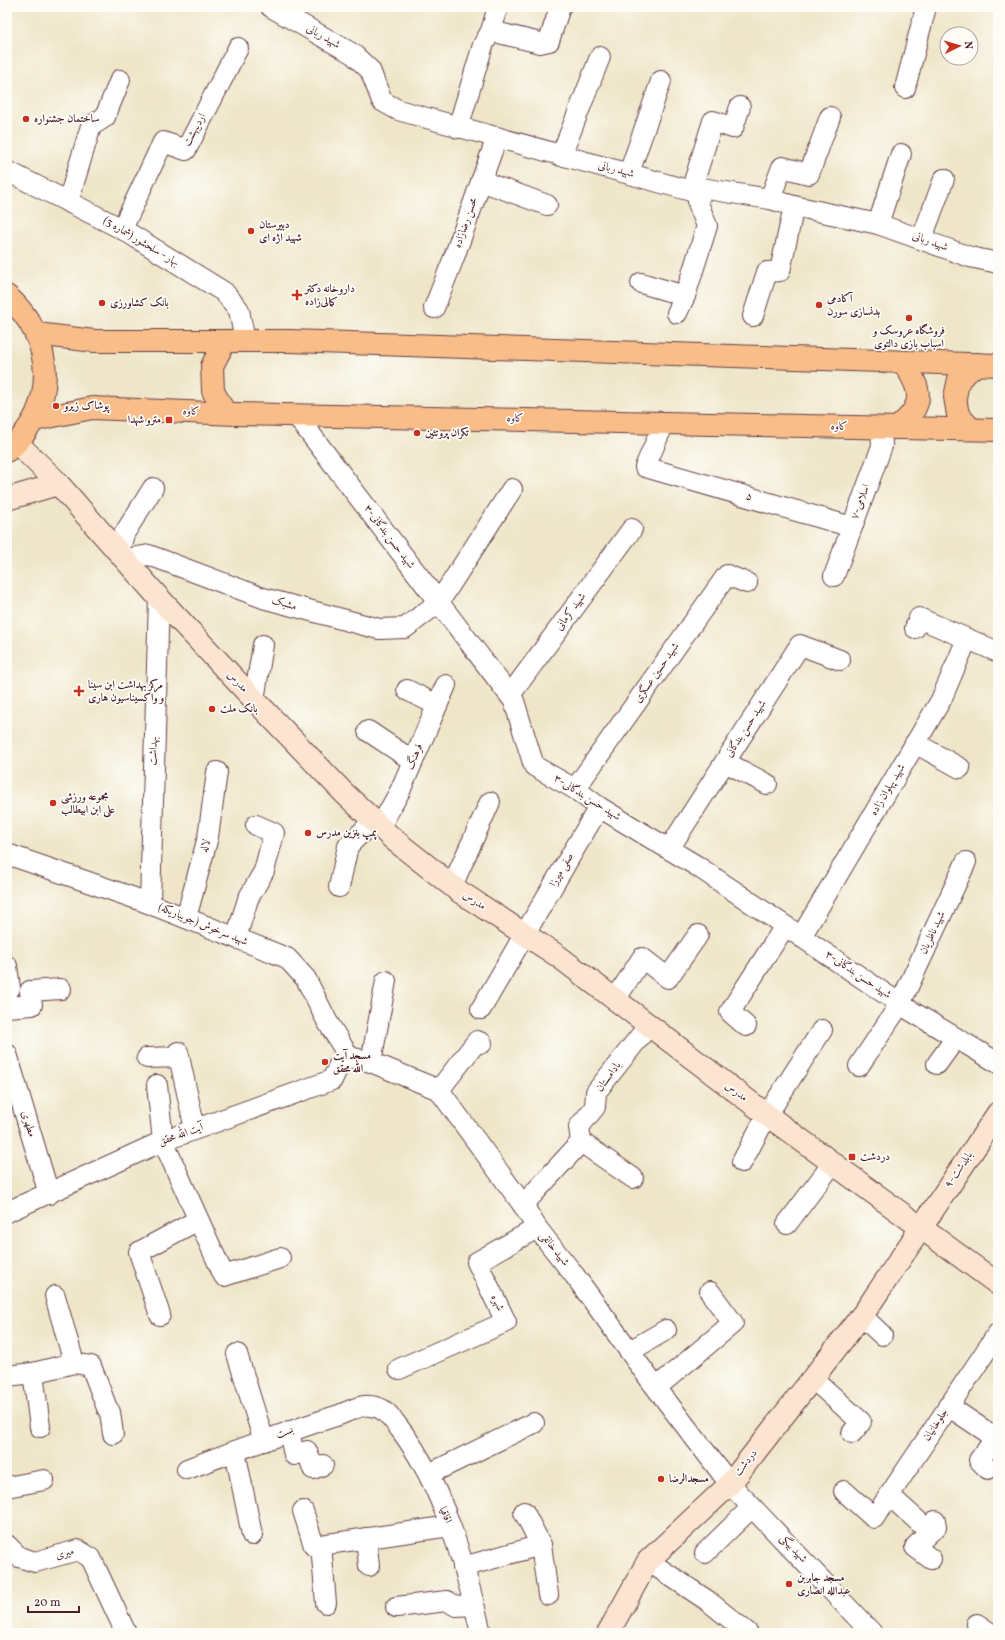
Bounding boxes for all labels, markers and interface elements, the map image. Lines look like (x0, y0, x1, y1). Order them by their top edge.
street label: شهید ربانی (303, 21, 343, 53)
north arrow (939, 26, 979, 66)
text: N (960, 41, 975, 50)
street label: اردیبهشت (180, 111, 210, 149)
place label: ساختمان جشنواره (34, 112, 100, 127)
marker: ساختمان جشنواره (21, 114, 31, 124)
street label: شهید ربانی (596, 158, 636, 182)
street label: محسن رضازاده (450, 196, 482, 250)
street label: بهار - سلحشور (شماره 3) (100, 213, 182, 271)
place label: دبیرستان شهید اژه ای (259, 218, 302, 246)
marker: دبیرستان شهید اژه ای (246, 226, 256, 236)
street label: شهید ربانی (910, 229, 950, 255)
place label: داروخانه دکتر کمالی‌زاده (303, 282, 355, 310)
marker: داروخانه دکتر کمالی‌زاده (292, 290, 302, 300)
place label: آکادمی بدنسازی سورن (826, 291, 880, 320)
place label: بانک کشاورزی (110, 296, 169, 311)
marker: بانک کشاورزی (97, 298, 107, 308)
marker: آکادمی بدنسازی سورن (814, 300, 824, 310)
marker: فروشگاه عروسک و اسباب بازی دالتوی (904, 313, 914, 323)
place label: فروشگاه عروسک و اسباب بازی دالتوی (872, 323, 945, 352)
place label: پوشاک زیرو (63, 399, 110, 414)
marker: پوشاک زیرو (51, 401, 61, 411)
street label: کاوه (182, 404, 200, 420)
street label: کاوه (506, 411, 524, 427)
place label: مترو شهدا (128, 413, 161, 428)
marker: مترو شهدا (164, 415, 174, 425)
street label: کاوه (830, 419, 848, 435)
place label: تکران پروتئین (425, 426, 470, 441)
marker: تکران پروتئین (412, 428, 422, 438)
street label: ۷-اسلامی (847, 482, 875, 522)
street label: ۵ (744, 489, 754, 505)
street label: ۳-شهید حسن بندگانی (360, 501, 419, 572)
street label: شهید کرمانی (552, 590, 590, 634)
street label: مشبک (270, 593, 298, 615)
street label: شهید حسین عسگری (631, 640, 683, 706)
street label: مدرس (223, 668, 251, 696)
place label: مرکز بهداشت ابن سینا و واکسیناسیون هاری (88, 678, 164, 706)
marker: مرکز بهداشت ابن سینا و واکسیناسیون هاری (73, 685, 85, 697)
street label: شهید حسن بندگانی (721, 697, 770, 761)
place label: بانک ملت (220, 702, 258, 717)
marker: بانک ملت (207, 704, 217, 714)
street label: بهداشت (146, 736, 162, 766)
street label: فرهنگ (402, 741, 427, 772)
street label: شهید پهلوان زاده (867, 761, 909, 819)
street label: ۳-شهید حسن بندگانی (551, 771, 624, 825)
place label: مجموعه ورزشی علی ابن ابیطالب (61, 790, 116, 818)
marker: مجموعه ورزشی علی ابن ابیطالب (48, 798, 58, 808)
place label: پمپ بنزین مدرس (316, 826, 377, 841)
marker: پمپ بنزین مدرس (303, 828, 313, 838)
street label: لاله (197, 838, 215, 854)
street label: صفی میرزا (546, 850, 578, 890)
street label: مدرس (460, 888, 488, 914)
street label: شهید سرخوش (جویباریکه) (156, 900, 250, 950)
street label: شهید ناظریان (917, 909, 950, 957)
street label: ۳-شهید حسن بندگانی (822, 947, 895, 1003)
place label: مسجد آیت الله محقق (333, 1048, 371, 1077)
marker: مسجد آیت الله محقق (320, 1057, 330, 1067)
street label: بادامستان (593, 1059, 625, 1095)
street label: مدرس (722, 1079, 750, 1105)
street label: مطهری (17, 1109, 39, 1139)
street label: آیت الله محقق (156, 1117, 207, 1150)
street label: ۹-بابلدشت (941, 1149, 977, 1191)
place label: دردشت (860, 1150, 890, 1165)
marker: دردشت (847, 1152, 857, 1162)
street label: شهید خالقی (536, 1229, 573, 1269)
street label: شهره (487, 1292, 507, 1314)
street label: جلوخانیان (920, 1406, 952, 1444)
street label: بست (274, 1423, 296, 1443)
street label: دردشت (731, 1446, 761, 1480)
place label: مسجدالرضا (669, 1472, 709, 1487)
marker: مسجدالرضا (656, 1474, 666, 1484)
street label: اقاقیا (435, 1504, 455, 1526)
street label: شهید بیگی (776, 1531, 811, 1567)
street label: میری (54, 1544, 76, 1564)
place label: مسجد جابربن عبدالله انصاری (797, 1571, 850, 1599)
marker: مسجد جابربن عبدالله انصاری (784, 1579, 794, 1589)
scale bar (28, 1588, 79, 1614)
text: 20 m (34, 1595, 61, 1611)

